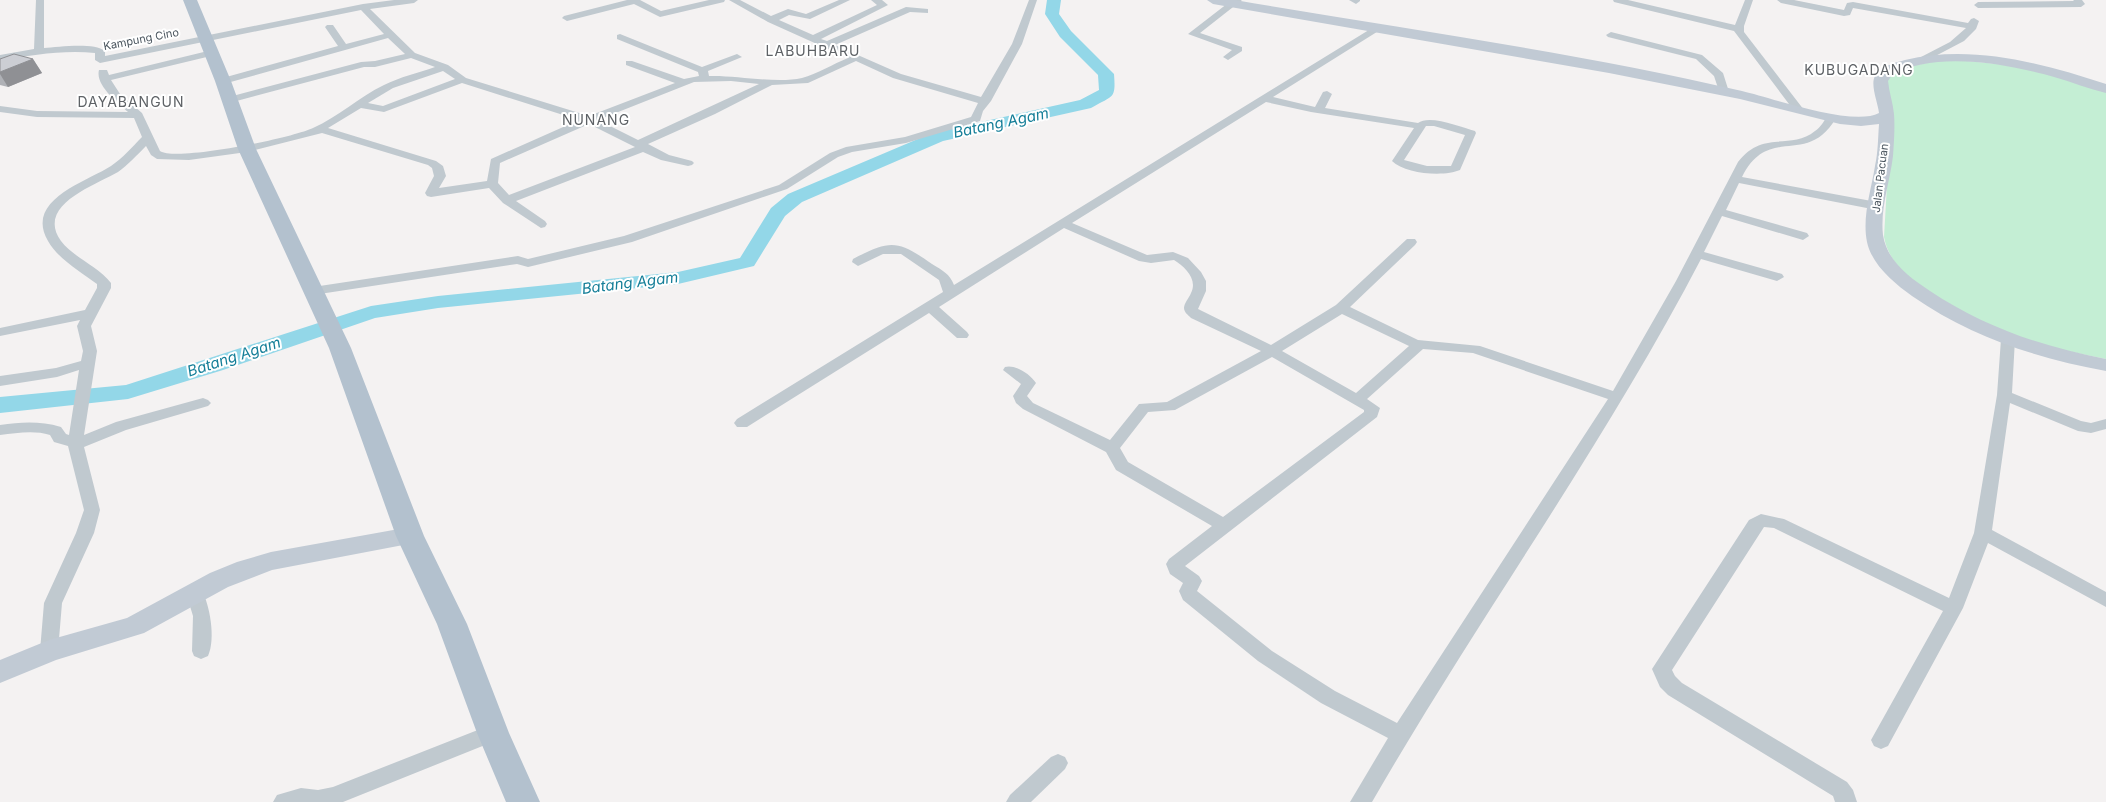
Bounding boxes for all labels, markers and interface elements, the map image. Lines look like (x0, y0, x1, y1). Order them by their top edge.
street label: Kampung Cino (102, 25, 180, 53)
district label: LABUHBARU (766, 42, 860, 59)
district label: KUBUGADANG (1804, 61, 1914, 78)
district label: DAYABANGUN (77, 93, 185, 110)
water label: Batang Agam (951, 103, 1050, 142)
district label: NUNANG (562, 111, 630, 128)
street label: Jalan Pacuan (1869, 143, 1891, 213)
water label: Batang Agam (581, 267, 679, 298)
water label: Batang Agam (185, 332, 283, 381)

